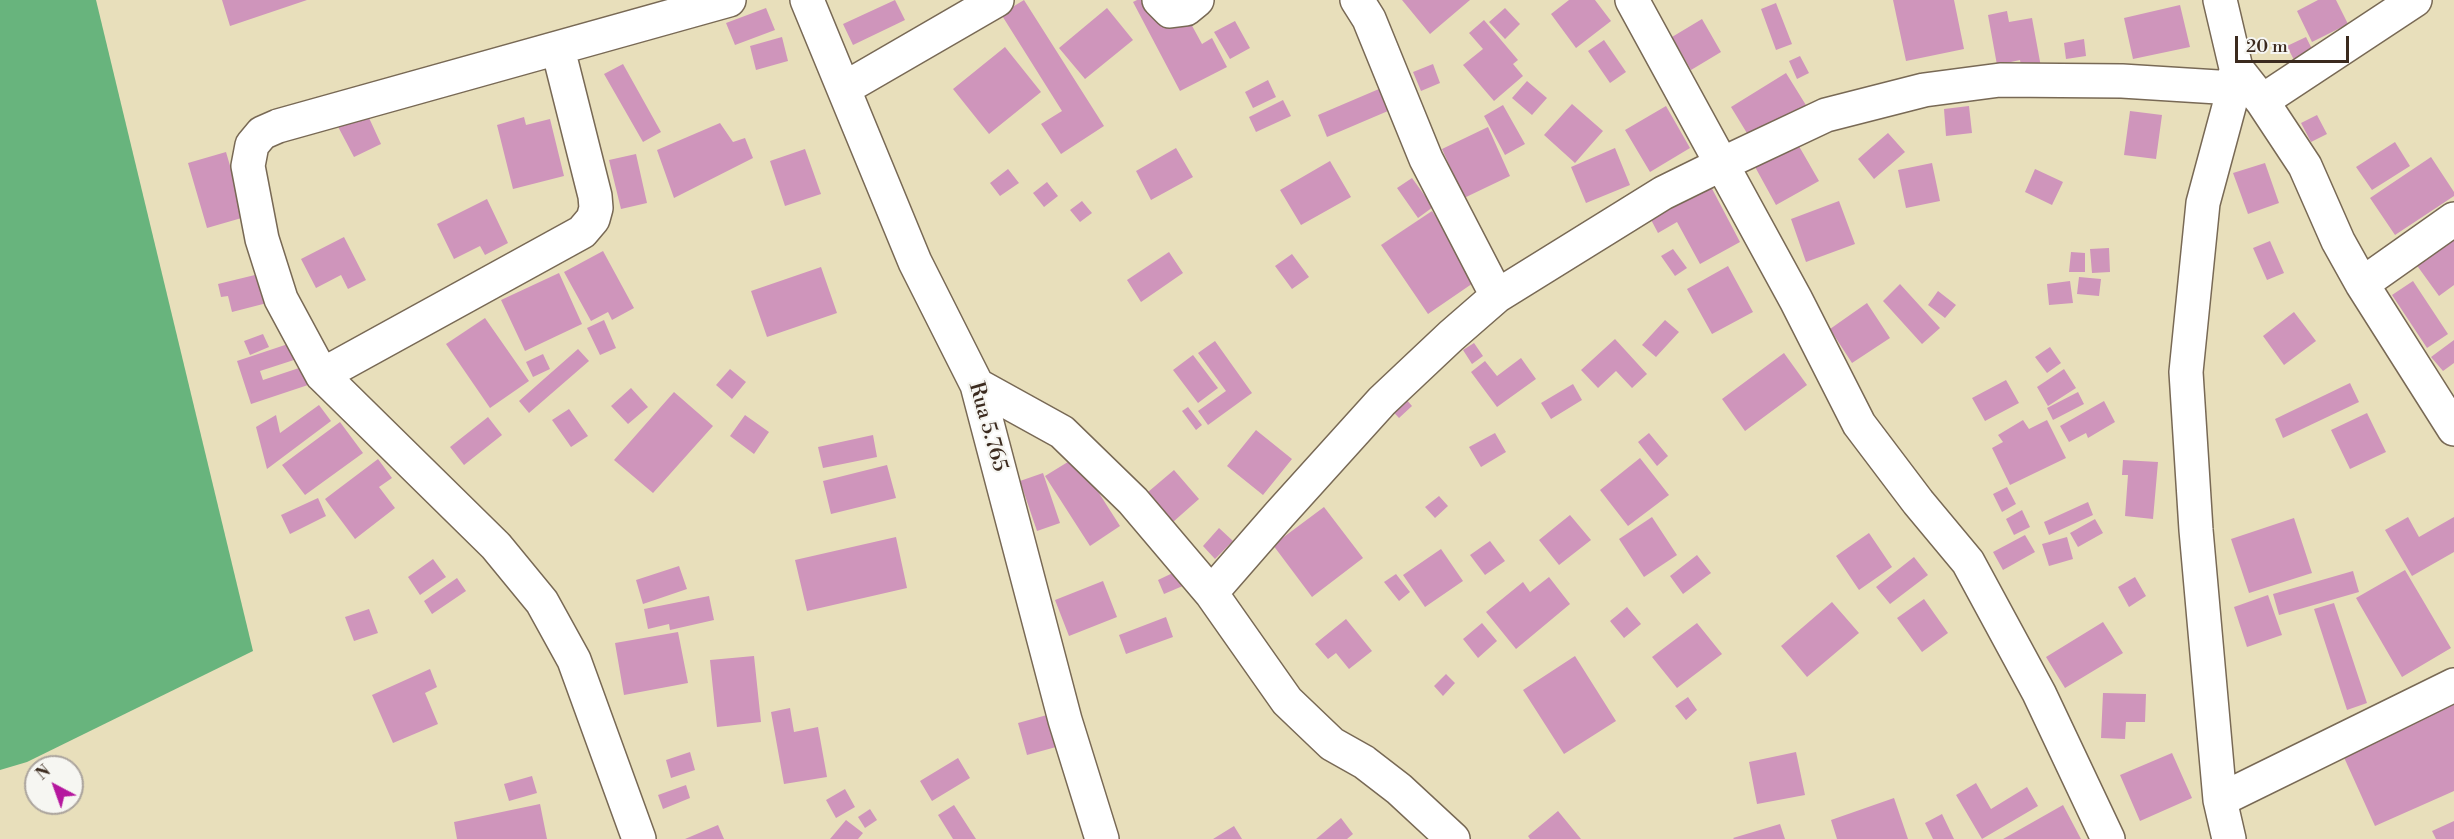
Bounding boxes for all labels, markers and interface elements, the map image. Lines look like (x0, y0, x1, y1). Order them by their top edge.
scale bar (2238, 24, 2352, 62)
text: 20 m (2246, 35, 2288, 58)
street label: Rua 5.765 (962, 379, 1012, 475)
north arrow (24, 755, 84, 815)
text: N (32, 761, 55, 785)

